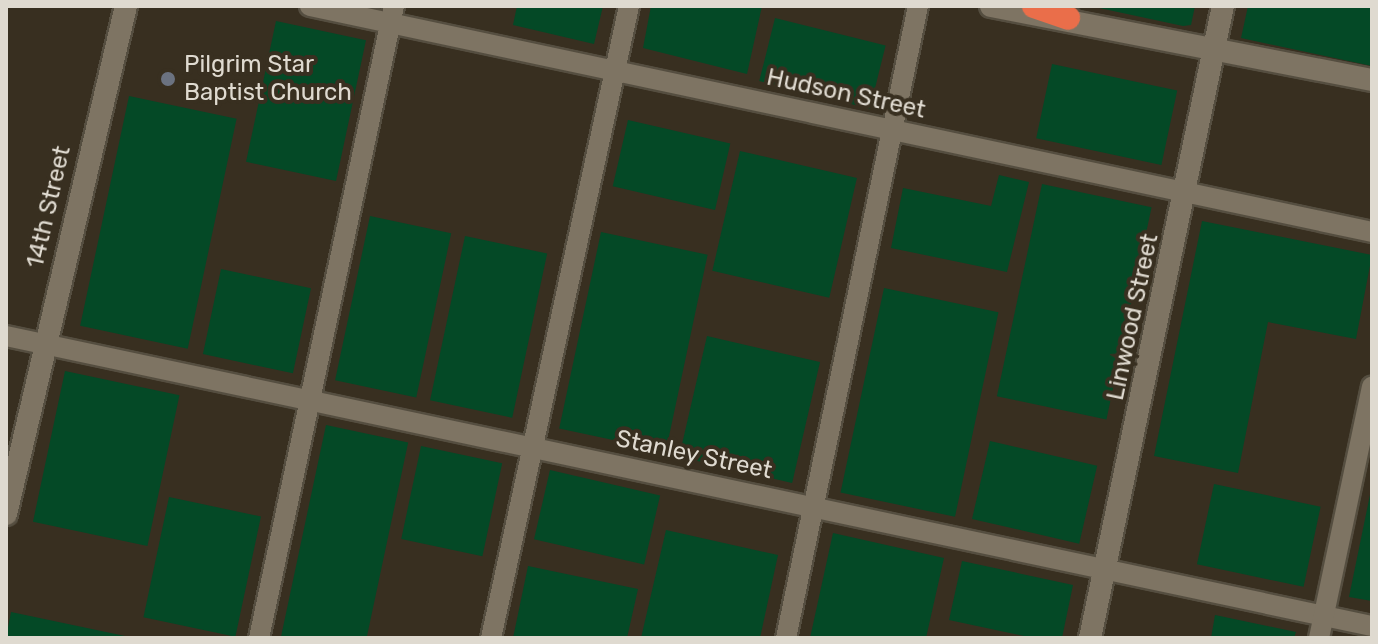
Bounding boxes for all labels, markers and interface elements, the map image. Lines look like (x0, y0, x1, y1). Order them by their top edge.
place label: Pilgrim Star Baptist Church (184, 51, 352, 107)
street label: Hudson Street (764, 63, 928, 125)
marker: Pilgrim Star Baptist Church (159, 70, 177, 88)
street label: 14th Street (21, 143, 77, 271)
street label: Linwood Street (1101, 231, 1165, 403)
street label: Stanley Street (613, 424, 775, 486)

